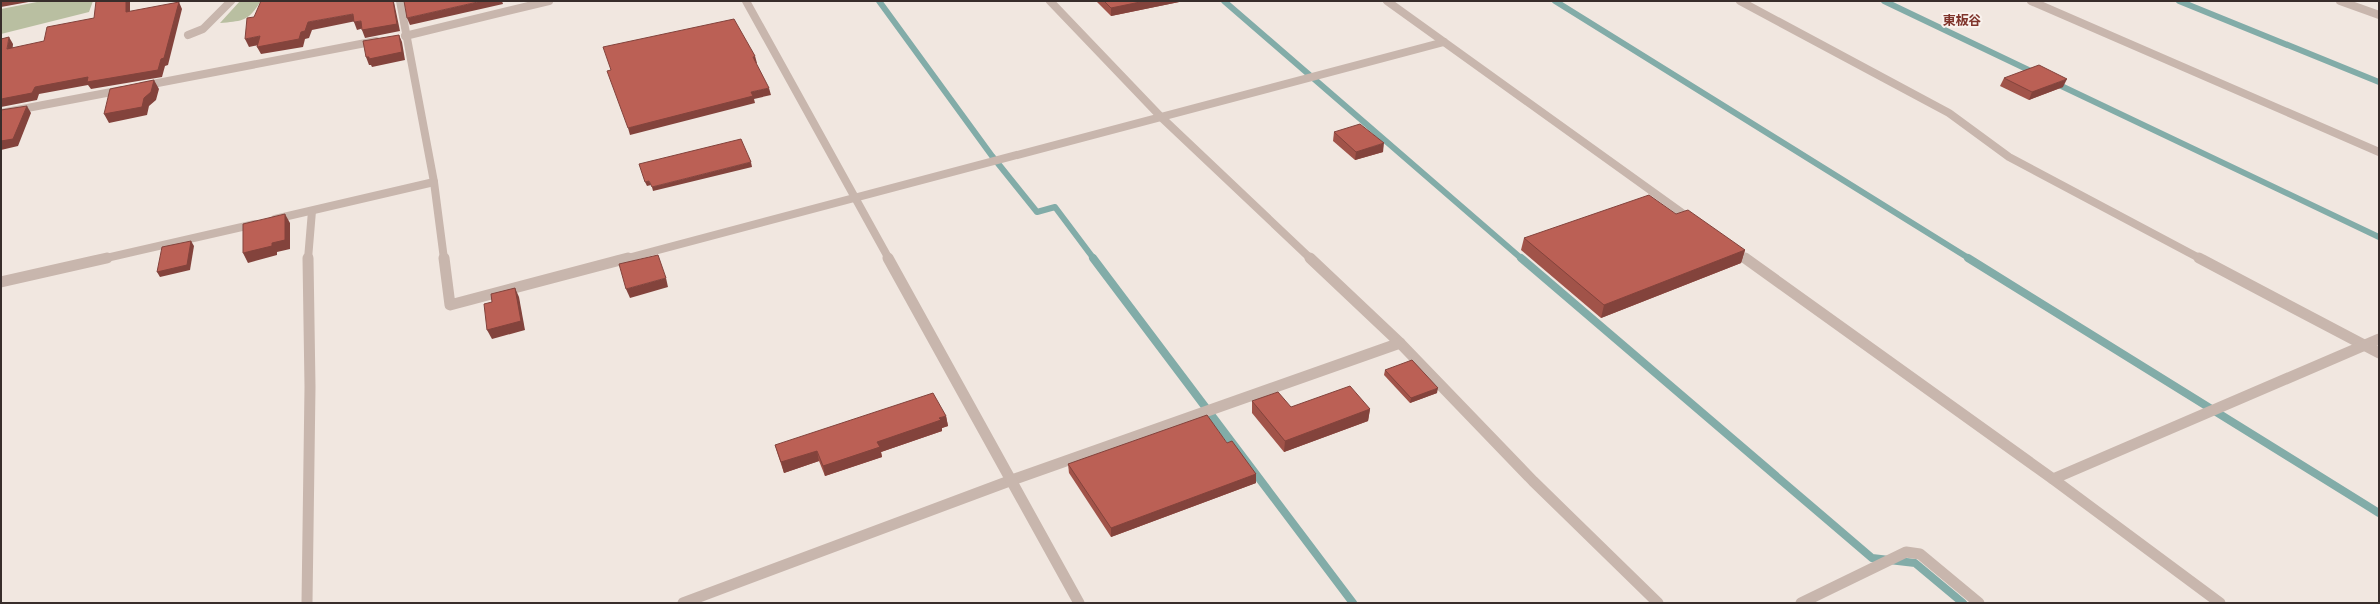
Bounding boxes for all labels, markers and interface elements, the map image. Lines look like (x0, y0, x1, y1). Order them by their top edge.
district label: 東板谷 (1942, 12, 1982, 29)

